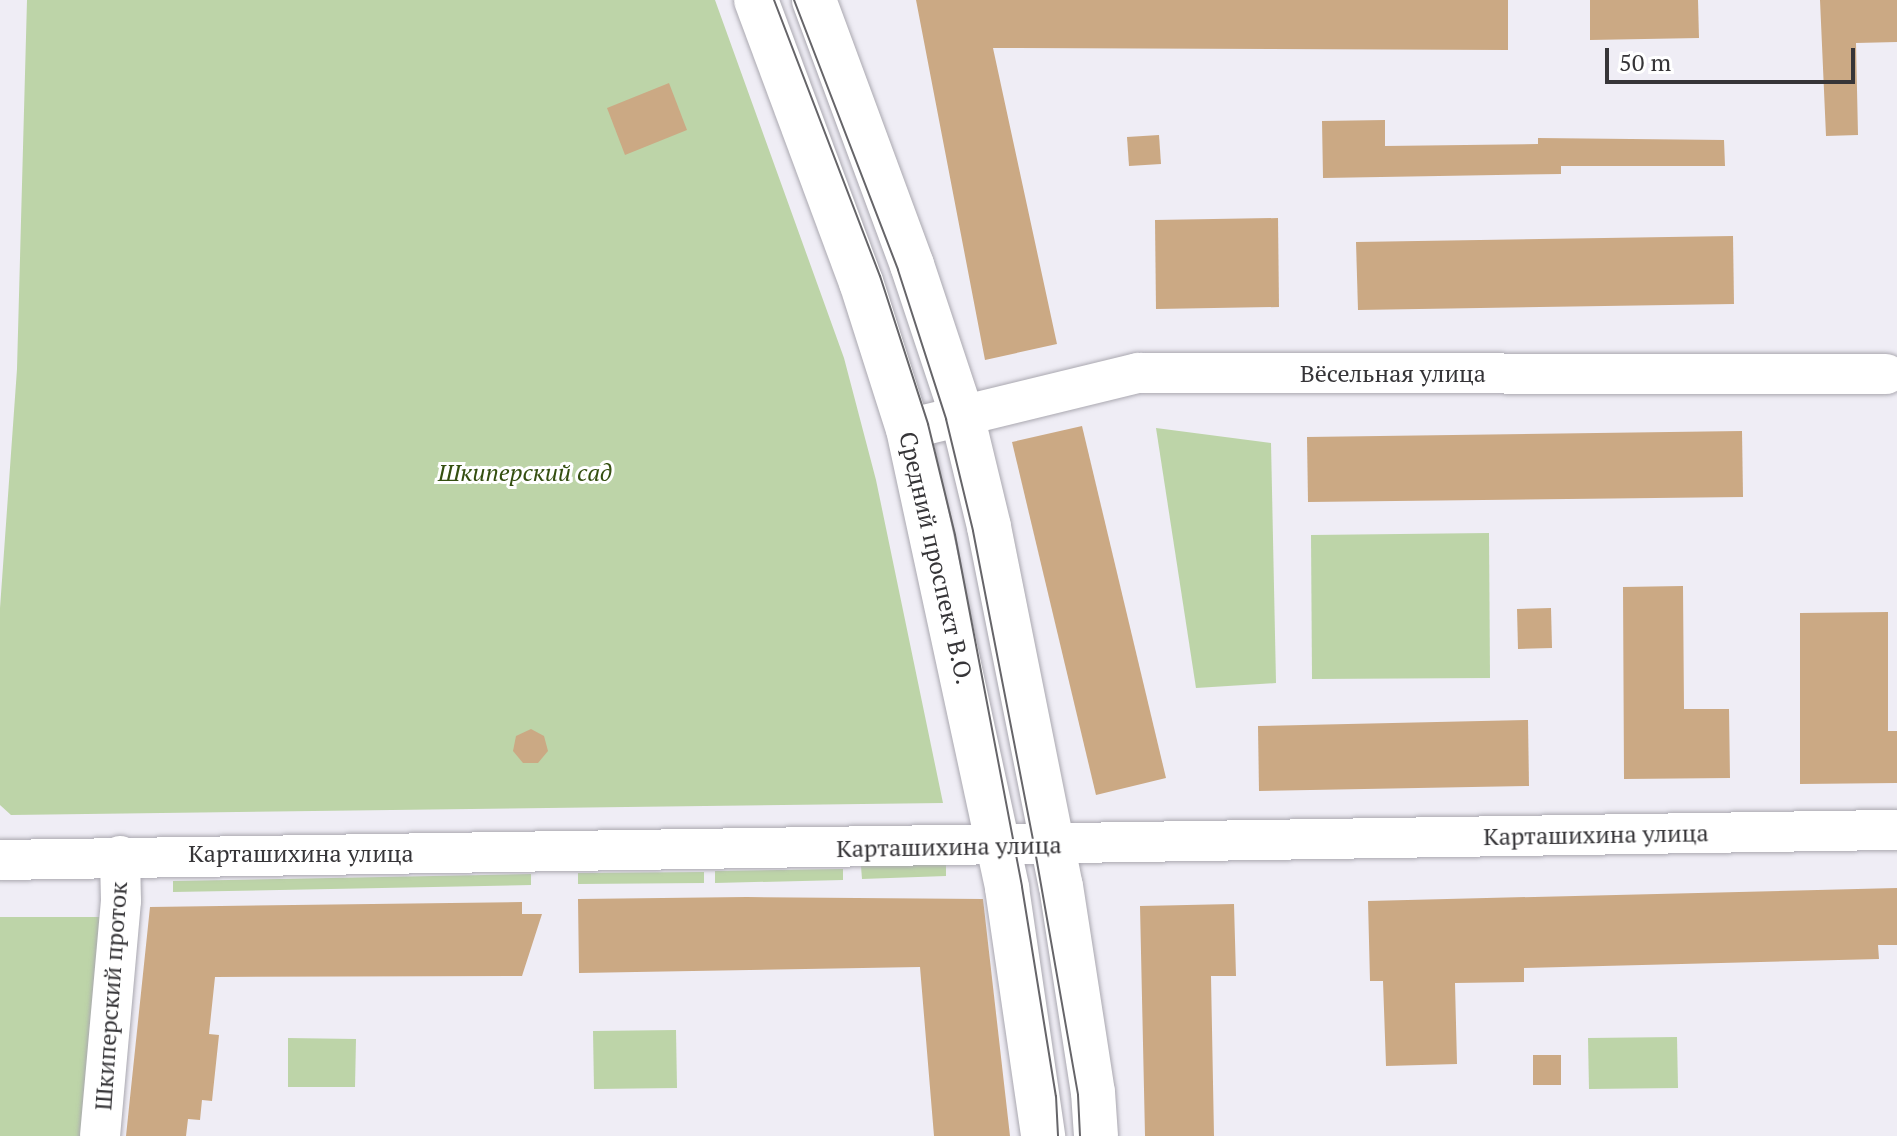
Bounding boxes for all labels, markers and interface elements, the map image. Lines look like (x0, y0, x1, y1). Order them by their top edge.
scale bar (1609, 32, 1859, 82)
text: 50 m (1619, 46, 1671, 78)
street label: Вёсельная улица (1300, 360, 1486, 388)
street label: Средний проспект В.О. (893, 429, 979, 687)
park label: Шкиперский сад (438, 459, 612, 487)
street label: Карташихина улица (1483, 819, 1709, 851)
street label: Карташихина улица (836, 831, 1062, 863)
street label: Карташихина улица (188, 840, 414, 868)
street label: Шкиперский проток (89, 881, 133, 1111)

